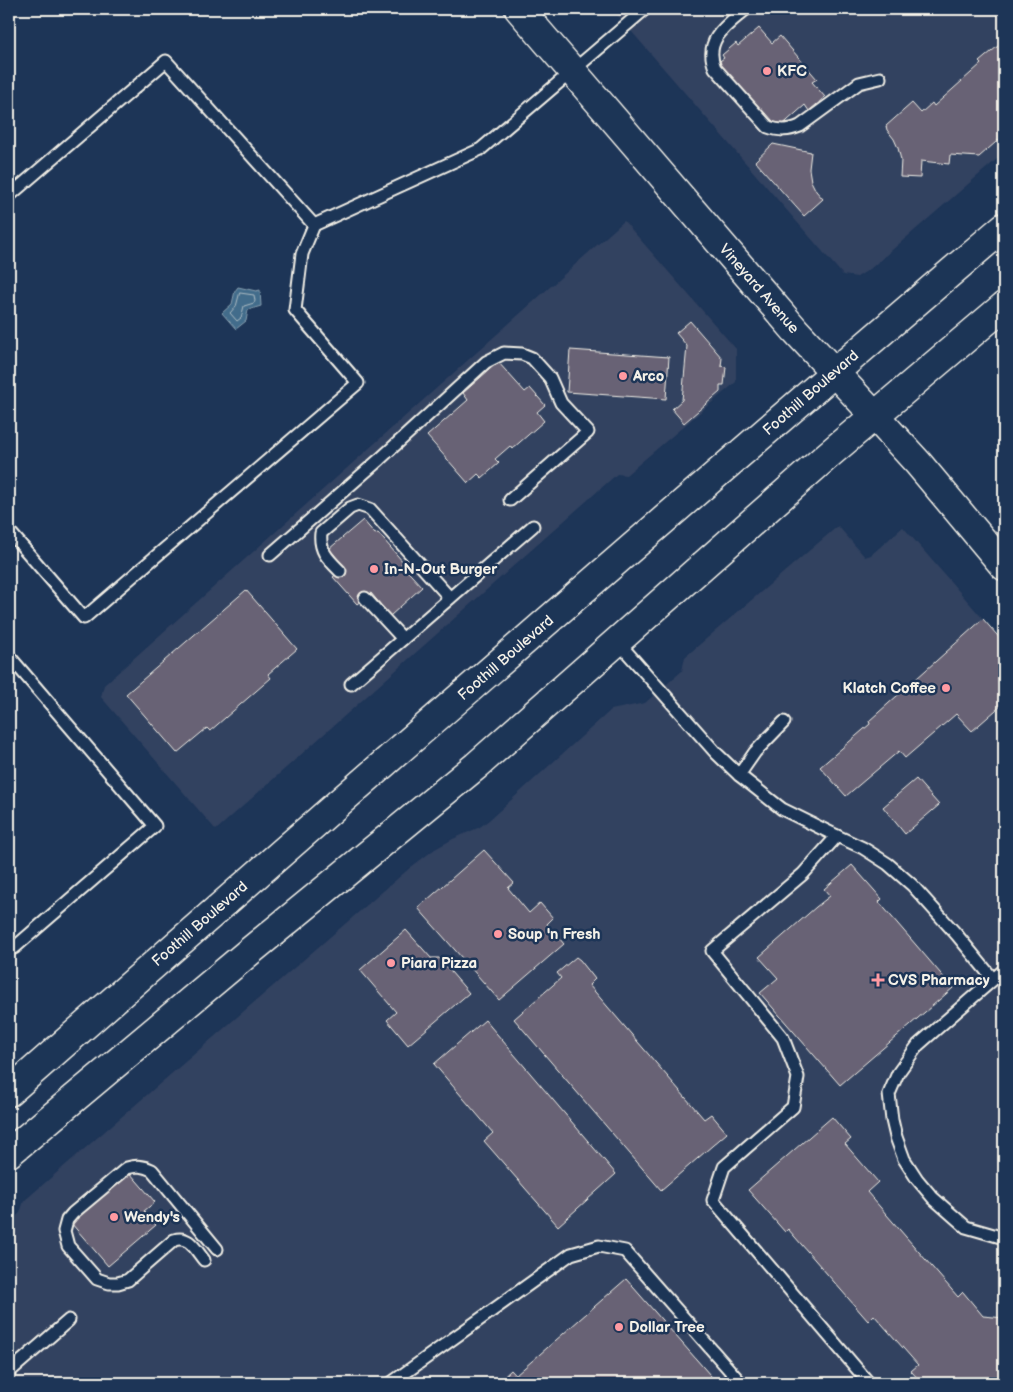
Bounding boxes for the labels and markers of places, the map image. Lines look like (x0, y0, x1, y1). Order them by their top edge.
place label: KFC (777, 62, 807, 81)
marker: KFC (761, 65, 773, 77)
place label: Arco (632, 367, 665, 386)
marker: Arco (617, 370, 629, 382)
place label: In-N-Out Burger (384, 560, 498, 579)
marker: In-N-Out Burger (368, 563, 380, 575)
place label: Klatch Coffee (843, 679, 936, 698)
marker: Klatch Coffee (940, 682, 952, 694)
place label: Soup 'n Fresh (508, 925, 600, 944)
marker: Soup 'n Fresh (492, 928, 504, 940)
place label: Piara Pizza (401, 954, 477, 973)
marker: Piara Pizza (385, 957, 397, 969)
place label: CVS Pharmacy (888, 971, 990, 990)
marker: CVS Pharmacy (872, 974, 884, 986)
place label: Wendy's (124, 1208, 180, 1227)
marker: Wendy's (108, 1211, 120, 1223)
place label: Dollar Tree (629, 1318, 705, 1337)
marker: Dollar Tree (613, 1321, 625, 1333)

